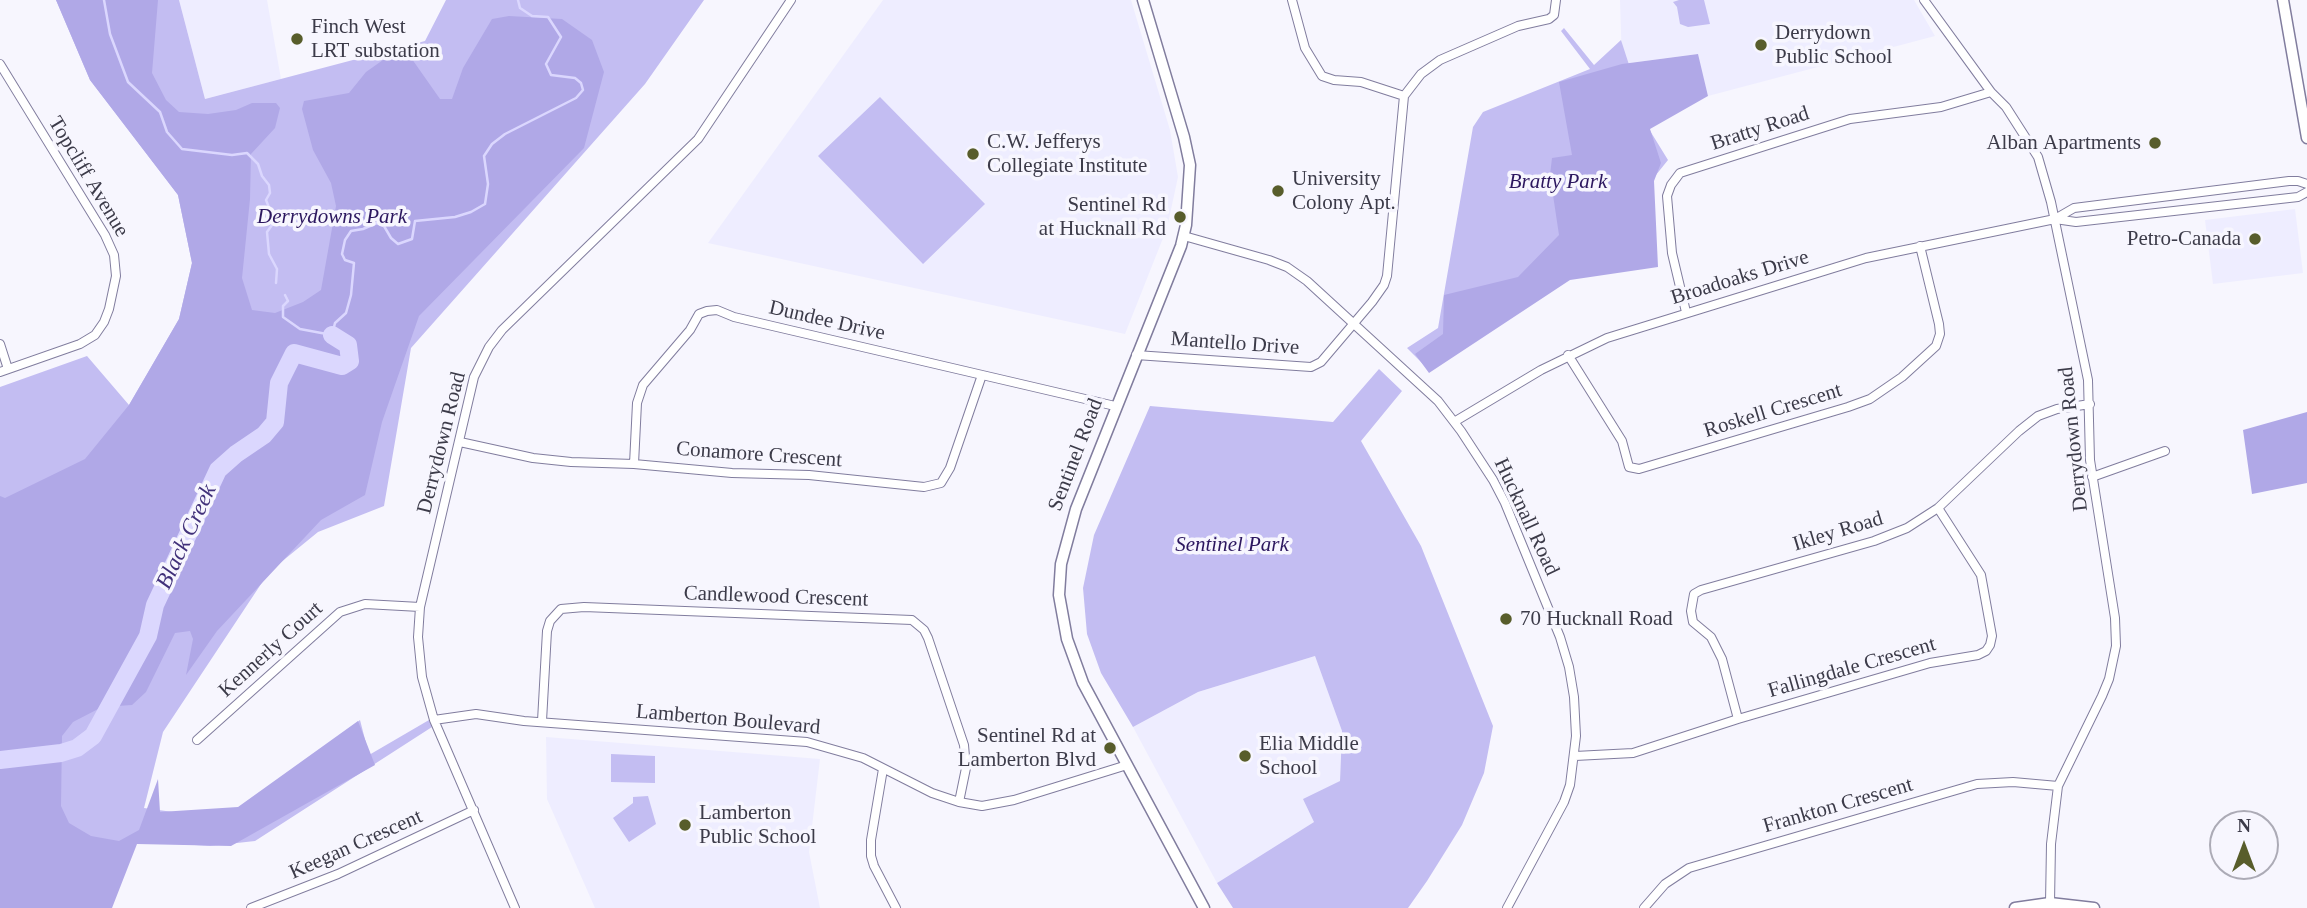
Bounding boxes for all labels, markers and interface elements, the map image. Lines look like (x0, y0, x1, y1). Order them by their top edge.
place label: Finch West LRT substation (311, 14, 440, 64)
place label: Derrydown Public School (1775, 20, 1892, 70)
marker: Finch West LRT substation (289, 31, 305, 47)
marker: Derrydown Public School (1753, 37, 1769, 53)
street label: Bratty Road (1708, 101, 1812, 157)
street label: Topcliff Avenue (42, 112, 134, 242)
place label: C.W. Jefferys Collegiate Institute (987, 129, 1147, 179)
place label: Alban Apartments (1986, 130, 2141, 156)
marker: Alban Apartments (2147, 135, 2163, 151)
marker: C.W. Jefferys Collegiate Institute (965, 146, 981, 162)
place label: University Colony Apt. (1292, 166, 1396, 216)
park label: Bratty Park (1509, 169, 1607, 195)
marker: University Colony Apt. (1270, 183, 1286, 199)
place label: Sentinel Rd at Hucknall Rd (1039, 192, 1166, 242)
park label: Derrydowns Park (257, 204, 407, 230)
marker: Sentinel Rd at Hucknall Rd (1172, 209, 1188, 225)
place label: Petro-Canada (2127, 226, 2241, 252)
marker: Petro-Canada (2247, 231, 2263, 247)
street label: Broadoaks Drive (1668, 245, 1812, 311)
street label: Dundee Drive (766, 295, 888, 347)
street label: Mantello Drive (1170, 327, 1300, 361)
street label: Derrydown Road (2054, 365, 2094, 513)
street label: Derrydown Road (412, 370, 472, 516)
street label: Roskell Crescent (1701, 378, 1845, 444)
street label: Sentinel Road (1043, 395, 1109, 515)
street label: Conamore Crescent (675, 437, 843, 473)
street label: Hucknall Road (1488, 454, 1564, 580)
water label: Black Creek (151, 480, 223, 594)
street label: Ikley Road (1790, 506, 1886, 558)
park label: Sentinel Park (1175, 532, 1289, 558)
street label: Candlewood Crescent (683, 581, 869, 613)
street label: Kennerly Court (214, 597, 328, 703)
place label: 70 Hucknall Road (1520, 606, 1673, 632)
marker: 70 Hucknall Road (1498, 611, 1514, 627)
street label: Fallingdale Crescent (1765, 632, 1939, 704)
street label: Lamberton Boulevard (635, 699, 821, 741)
place label: Sentinel Rd at Lamberton Blvd (958, 723, 1096, 773)
place label: Elia Middle School (1259, 731, 1359, 781)
marker: Sentinel Rd at Lamberton Blvd (1102, 740, 1118, 756)
marker: Elia Middle School (1237, 748, 1253, 764)
street label: Frankton Crescent (1760, 773, 1916, 839)
place label: Lamberton Public School (699, 800, 816, 850)
street label: Keegan Crescent (286, 804, 426, 886)
north arrow (2209, 810, 2279, 880)
text: N (2237, 815, 2251, 836)
marker: Lamberton Public School (677, 817, 693, 833)

